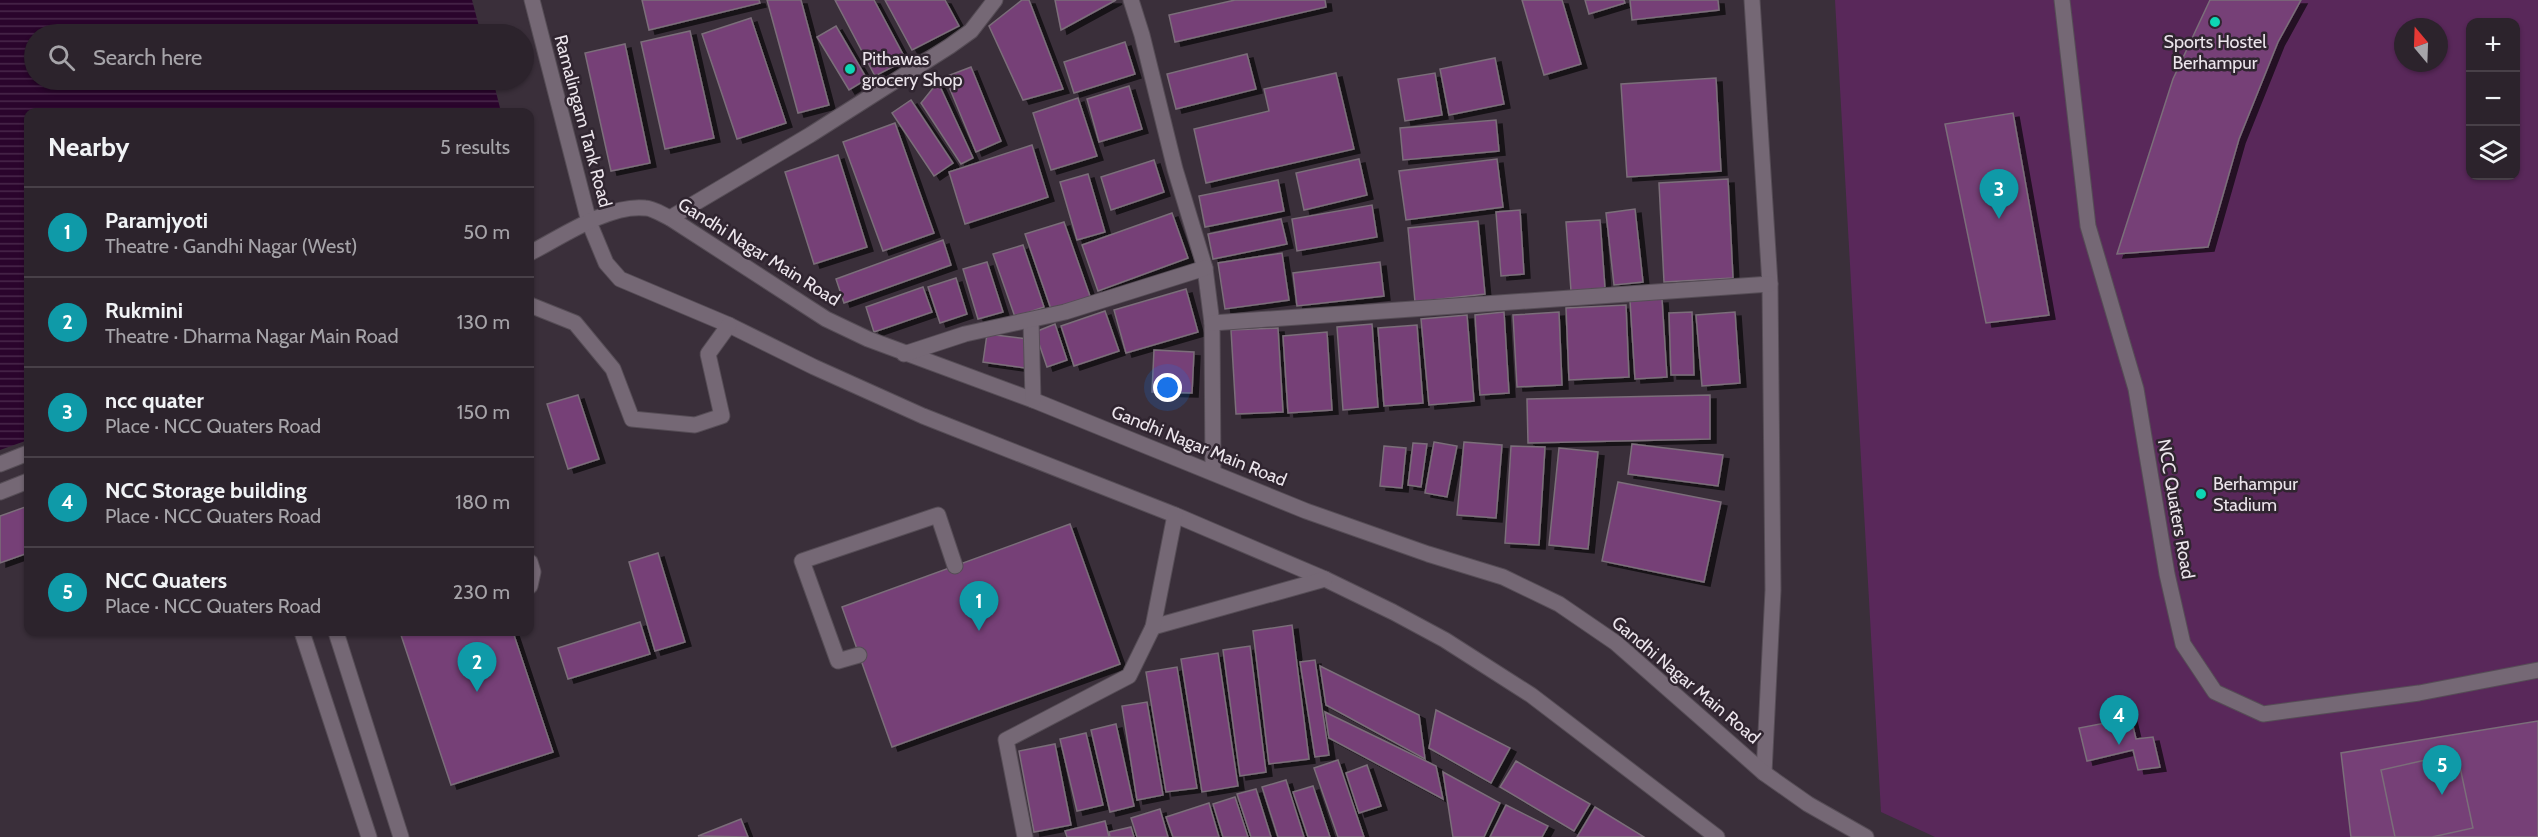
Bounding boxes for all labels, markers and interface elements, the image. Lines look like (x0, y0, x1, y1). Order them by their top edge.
marker: Sports Hostel Berhampur (2208, 15, 2222, 29)
north arrow (2394, 18, 2448, 72)
map controls (2466, 18, 2520, 180)
button: + (2466, 18, 2520, 72)
search box (24, 24, 534, 90)
place label: Sports Hostel Berhampur (2164, 31, 2267, 74)
street label: Ramalingam Tank Road (549, 32, 617, 210)
icon: search (45, 41, 78, 74)
text: Search here (93, 44, 202, 71)
place label: Pithawas grocery Shop (862, 48, 963, 91)
marker: Pithawas grocery Shop (843, 62, 857, 76)
button: − (2466, 72, 2520, 126)
button: layers (2466, 126, 2520, 180)
text: Nearby (48, 131, 129, 163)
text: 5 results (440, 135, 510, 159)
pin: 3 (1980, 170, 2018, 219)
street label: Gandhi Nagar Main Road (674, 193, 844, 311)
text: Paramjyoti (105, 207, 208, 234)
text: 1 (64, 220, 71, 244)
text: 50 m (463, 220, 510, 244)
text: Theatre · Gandhi Nagar (West) (105, 234, 358, 258)
text: Rukmini (105, 297, 183, 324)
text: 2 (62, 310, 73, 334)
text: 130 m (457, 310, 510, 334)
text: Theatre · Dharma Nagar Main Road (105, 324, 399, 348)
your location (1153, 373, 1182, 402)
text: ncc quater (105, 387, 204, 414)
text: 3 (62, 400, 73, 424)
text: 150 m (457, 400, 510, 424)
street label: Gandhi Nagar Main Road (1108, 401, 1290, 491)
text: Place · NCC Quaters Road (105, 414, 321, 438)
street label: NCC Quaters Road (2153, 437, 2199, 581)
place label: Berhampur Stadium (2213, 473, 2298, 516)
text: NCC Storage building (105, 477, 307, 504)
marker: Berhampur Stadium (2194, 487, 2208, 501)
text: 4 (61, 490, 74, 514)
text: 180 m (455, 490, 510, 514)
text: Place · NCC Quaters Road (105, 504, 321, 528)
text: NCC Quaters (105, 567, 227, 594)
text: 5 (62, 580, 73, 604)
text: 230 m (453, 580, 510, 604)
pin: 1 (960, 582, 998, 631)
text: Place · NCC Quaters Road (105, 594, 321, 618)
street label: Gandhi Nagar Main Road (1607, 611, 1765, 749)
pin: 2 (458, 642, 496, 692)
pin: 4 (2100, 696, 2138, 745)
pin: 5 (2422, 746, 2462, 795)

